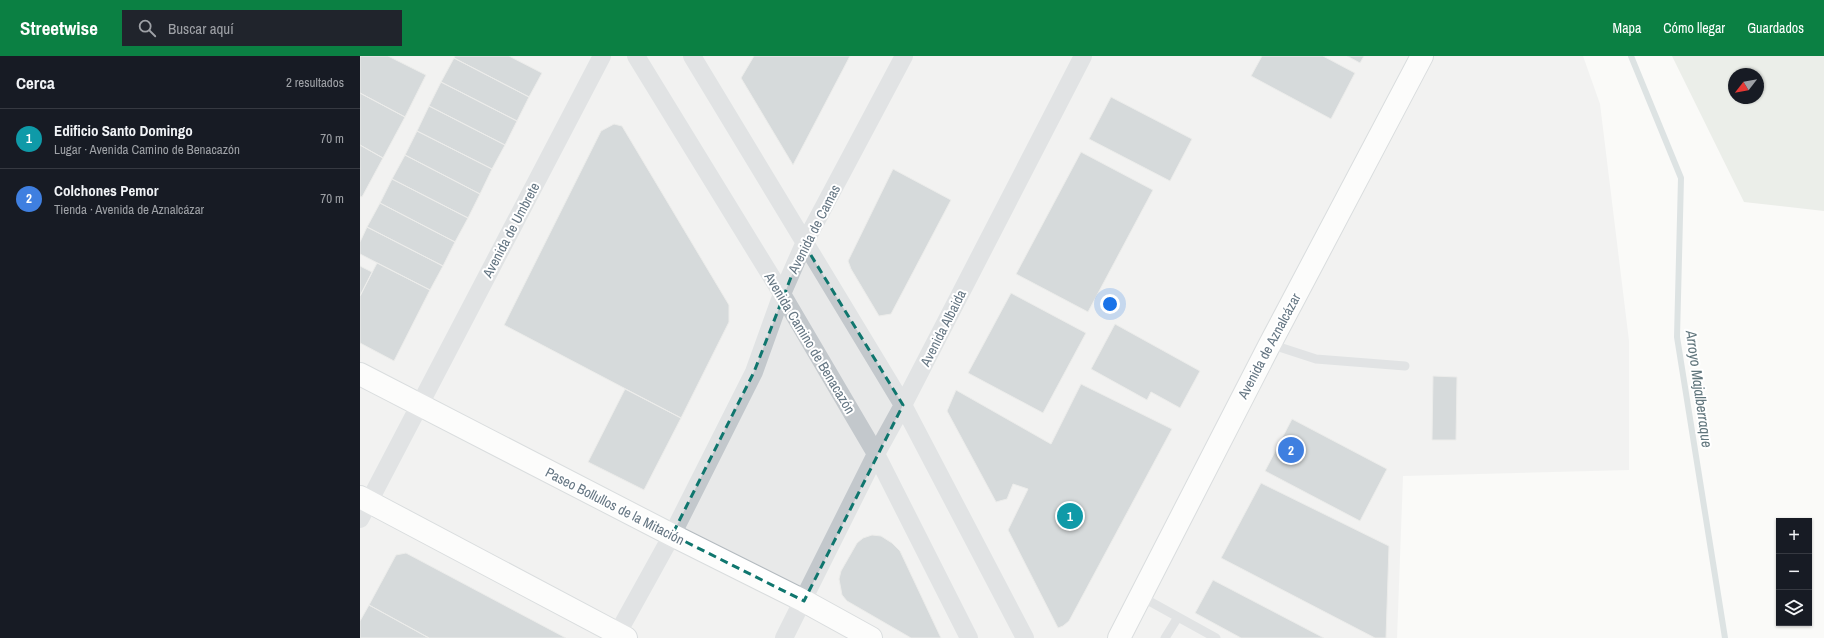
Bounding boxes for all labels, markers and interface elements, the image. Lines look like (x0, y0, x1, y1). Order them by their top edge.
search box (122, 10, 402, 46)
text: Streetwise (20, 15, 98, 41)
icon: search (136, 17, 158, 39)
text: Buscar aquí (168, 18, 234, 39)
text: Mapa (1613, 19, 1641, 37)
text: Cómo llegar (1663, 19, 1725, 37)
text: Guardados (1747, 19, 1804, 37)
north arrow (1728, 68, 1764, 104)
text: Cerca (16, 71, 55, 94)
text: 2 resultados (286, 74, 344, 91)
text: Edificio Santo Domingo (54, 120, 193, 141)
text: 1 (26, 130, 32, 147)
text: 70 m (320, 130, 344, 147)
text: Lugar · Avenida Camino de Benacazón (54, 141, 240, 158)
street label: Avenida de Umbrete (478, 179, 544, 282)
text: Colchones Pemor (54, 180, 159, 201)
street label: Avenida de Camas (783, 181, 844, 277)
text: 2 (26, 190, 32, 207)
text: 70 m (320, 190, 344, 207)
text: Tienda · Avenida de Aznalcázar (54, 201, 204, 218)
street label: Avenida Camino de Benacazón (760, 268, 859, 417)
street label: Avenida Albaida (916, 286, 970, 370)
street label: Avenida de Aznalcázar (1233, 290, 1305, 403)
your location (1100, 294, 1120, 314)
water label: Arroyo Majalberraque (1681, 328, 1718, 449)
pin: 2 (1278, 435, 1304, 465)
street label: Paseo Bollullos de la Mitación (542, 463, 688, 549)
pin: 1 (1057, 501, 1083, 531)
map controls (1776, 518, 1812, 626)
button: + (1776, 518, 1812, 554)
button: − (1776, 554, 1812, 590)
button: layers (1776, 590, 1812, 626)

